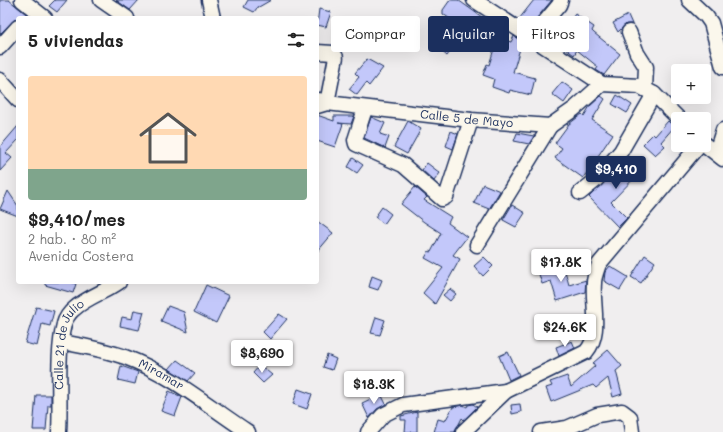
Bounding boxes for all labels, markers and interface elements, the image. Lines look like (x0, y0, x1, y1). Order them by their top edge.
chip: Comprar (331, 16, 420, 52)
chip: Alquilar (428, 16, 509, 52)
chip: Filtros (517, 16, 589, 52)
text: 5 viviendas (28, 29, 124, 51)
icon: filters (285, 29, 307, 51)
map controls (671, 64, 711, 152)
button: + (671, 64, 711, 104)
icon: home (132, 102, 204, 174)
street label: Calle 5 de Mayo (419, 105, 514, 130)
button: − (671, 112, 711, 152)
pin: $9,410 (583, 156, 649, 190)
text: $9,410 (595, 160, 637, 177)
text: $9,410/mes (28, 208, 125, 230)
text: 2 hab. · 80 m² (28, 230, 116, 247)
text: Avenida Costera (28, 247, 134, 264)
pin: $17.8K (528, 249, 594, 283)
text: $17.8K (540, 253, 582, 270)
street label: Calle 21 de Julio (50, 295, 87, 390)
pin: $24.6K (532, 314, 598, 348)
text: $24.6K (543, 318, 587, 335)
pin: $8,690 (229, 340, 295, 374)
text: $8,690 (240, 344, 284, 361)
street label: Miramar (136, 355, 187, 393)
pin: $18.3K (341, 371, 407, 405)
text: $18.3K (353, 375, 395, 392)

